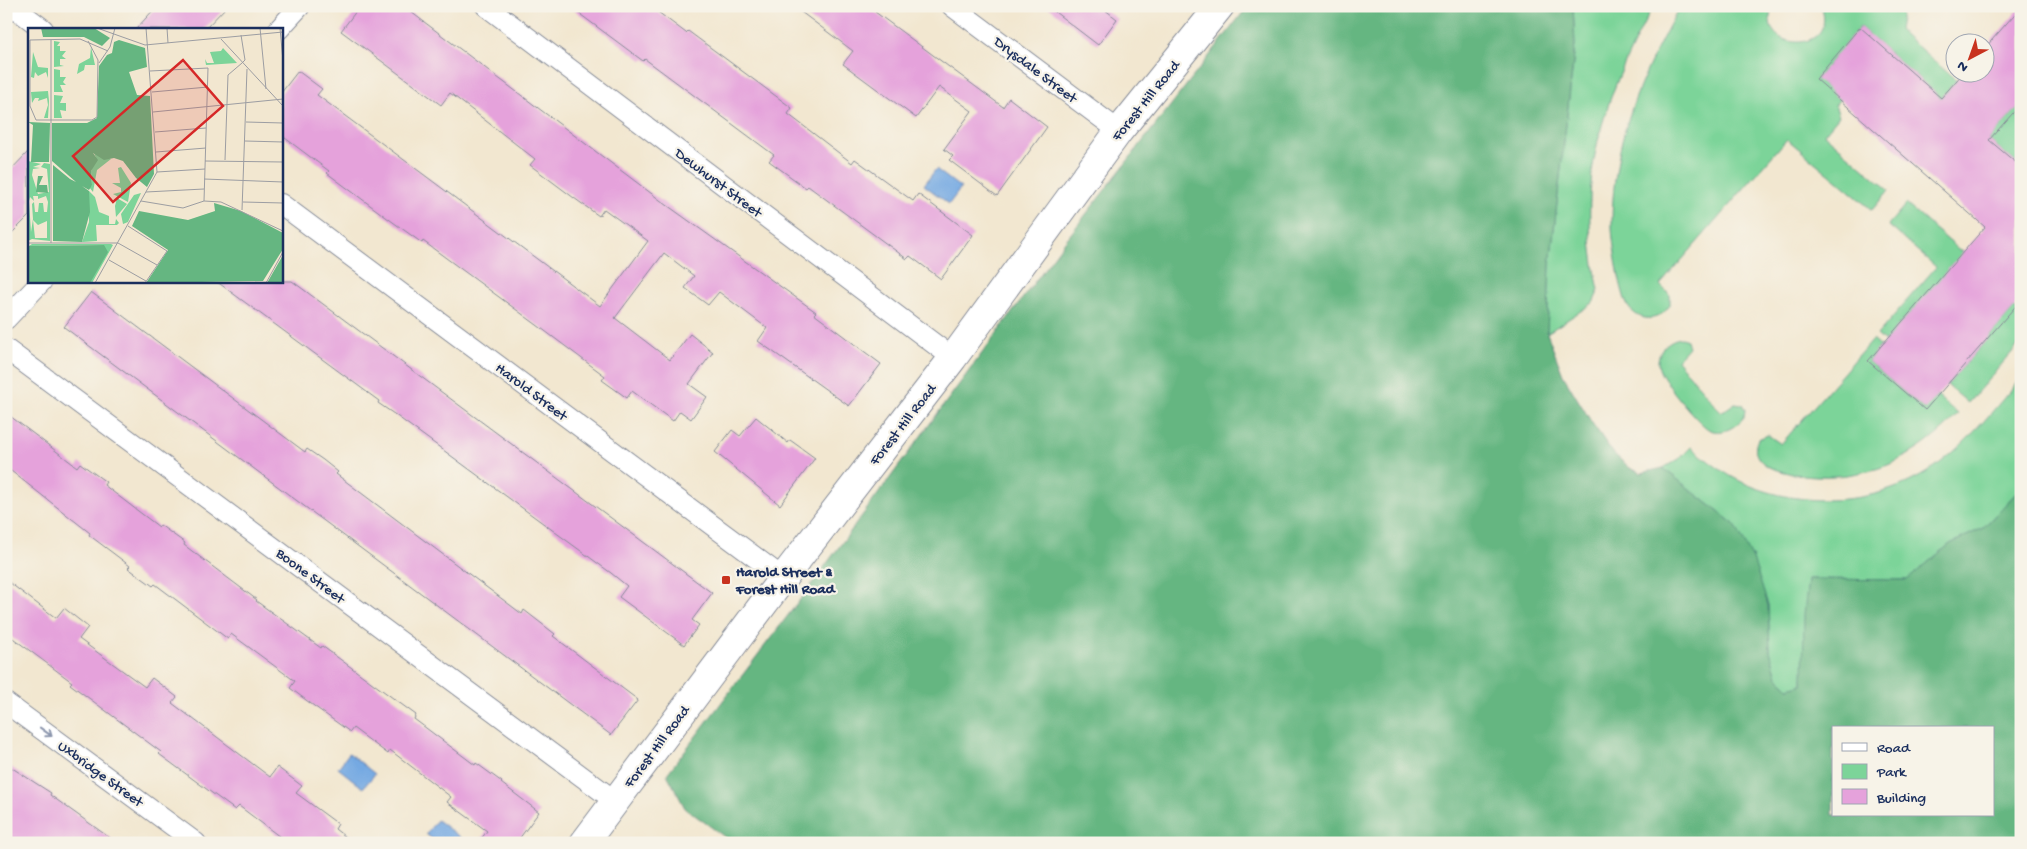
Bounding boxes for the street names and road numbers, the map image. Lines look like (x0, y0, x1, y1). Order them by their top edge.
street label: Drysdale Street (989, 33, 1082, 109)
street label: Forest Hill Road (1108, 56, 1185, 146)
street label: Dewhurst Street (670, 144, 767, 223)
street label: Harold Street (491, 360, 572, 427)
street label: Forest Hill Road (866, 380, 942, 470)
street label: Boone Street (271, 544, 349, 609)
street label: Forest Hill Road (620, 702, 695, 793)
street label: Uxbridge Street (53, 737, 148, 813)

